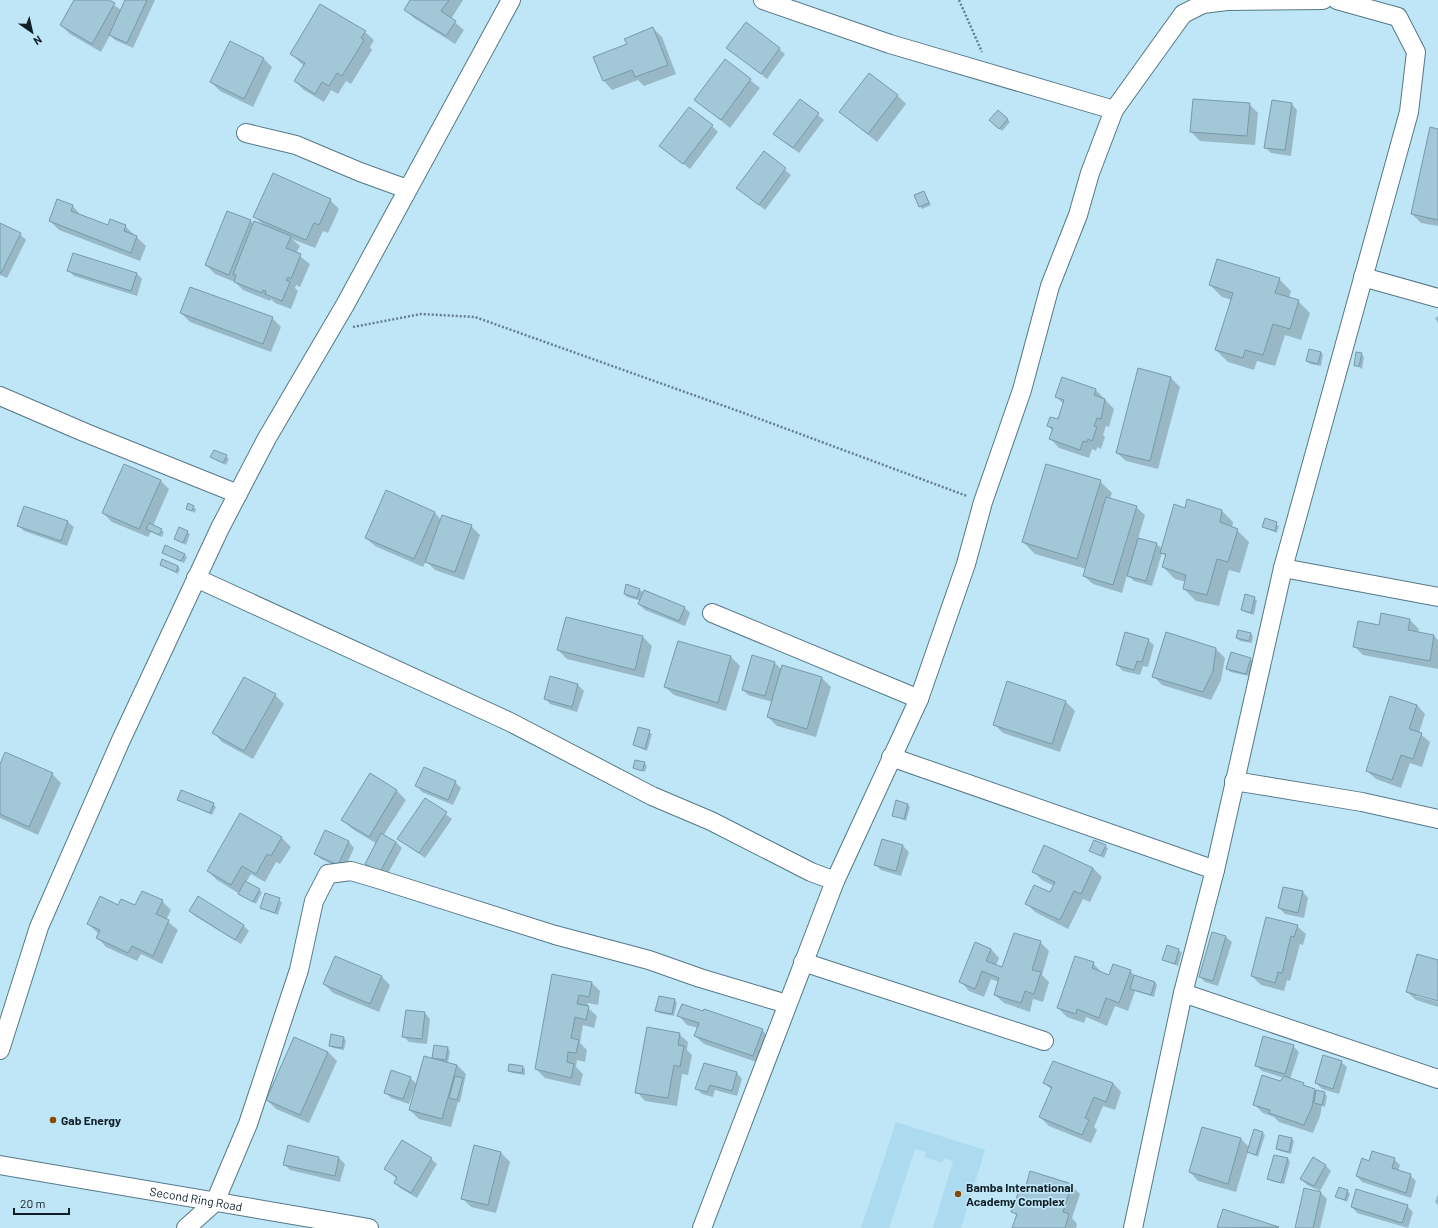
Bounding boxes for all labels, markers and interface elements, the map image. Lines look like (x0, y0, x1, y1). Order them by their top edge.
north arrow (12, 12, 52, 52)
text: N (31, 33, 45, 48)
place label: Gab Energy (61, 1113, 121, 1127)
marker: Gab Energy (48, 1115, 58, 1125)
place label: Bamba International Academy Complex (966, 1180, 1074, 1208)
street label: Second Ring Road (149, 1184, 244, 1213)
marker: Bamba International Academy Complex (953, 1189, 963, 1199)
scale bar (14, 1190, 69, 1216)
text: 20 m (20, 1196, 46, 1210)

